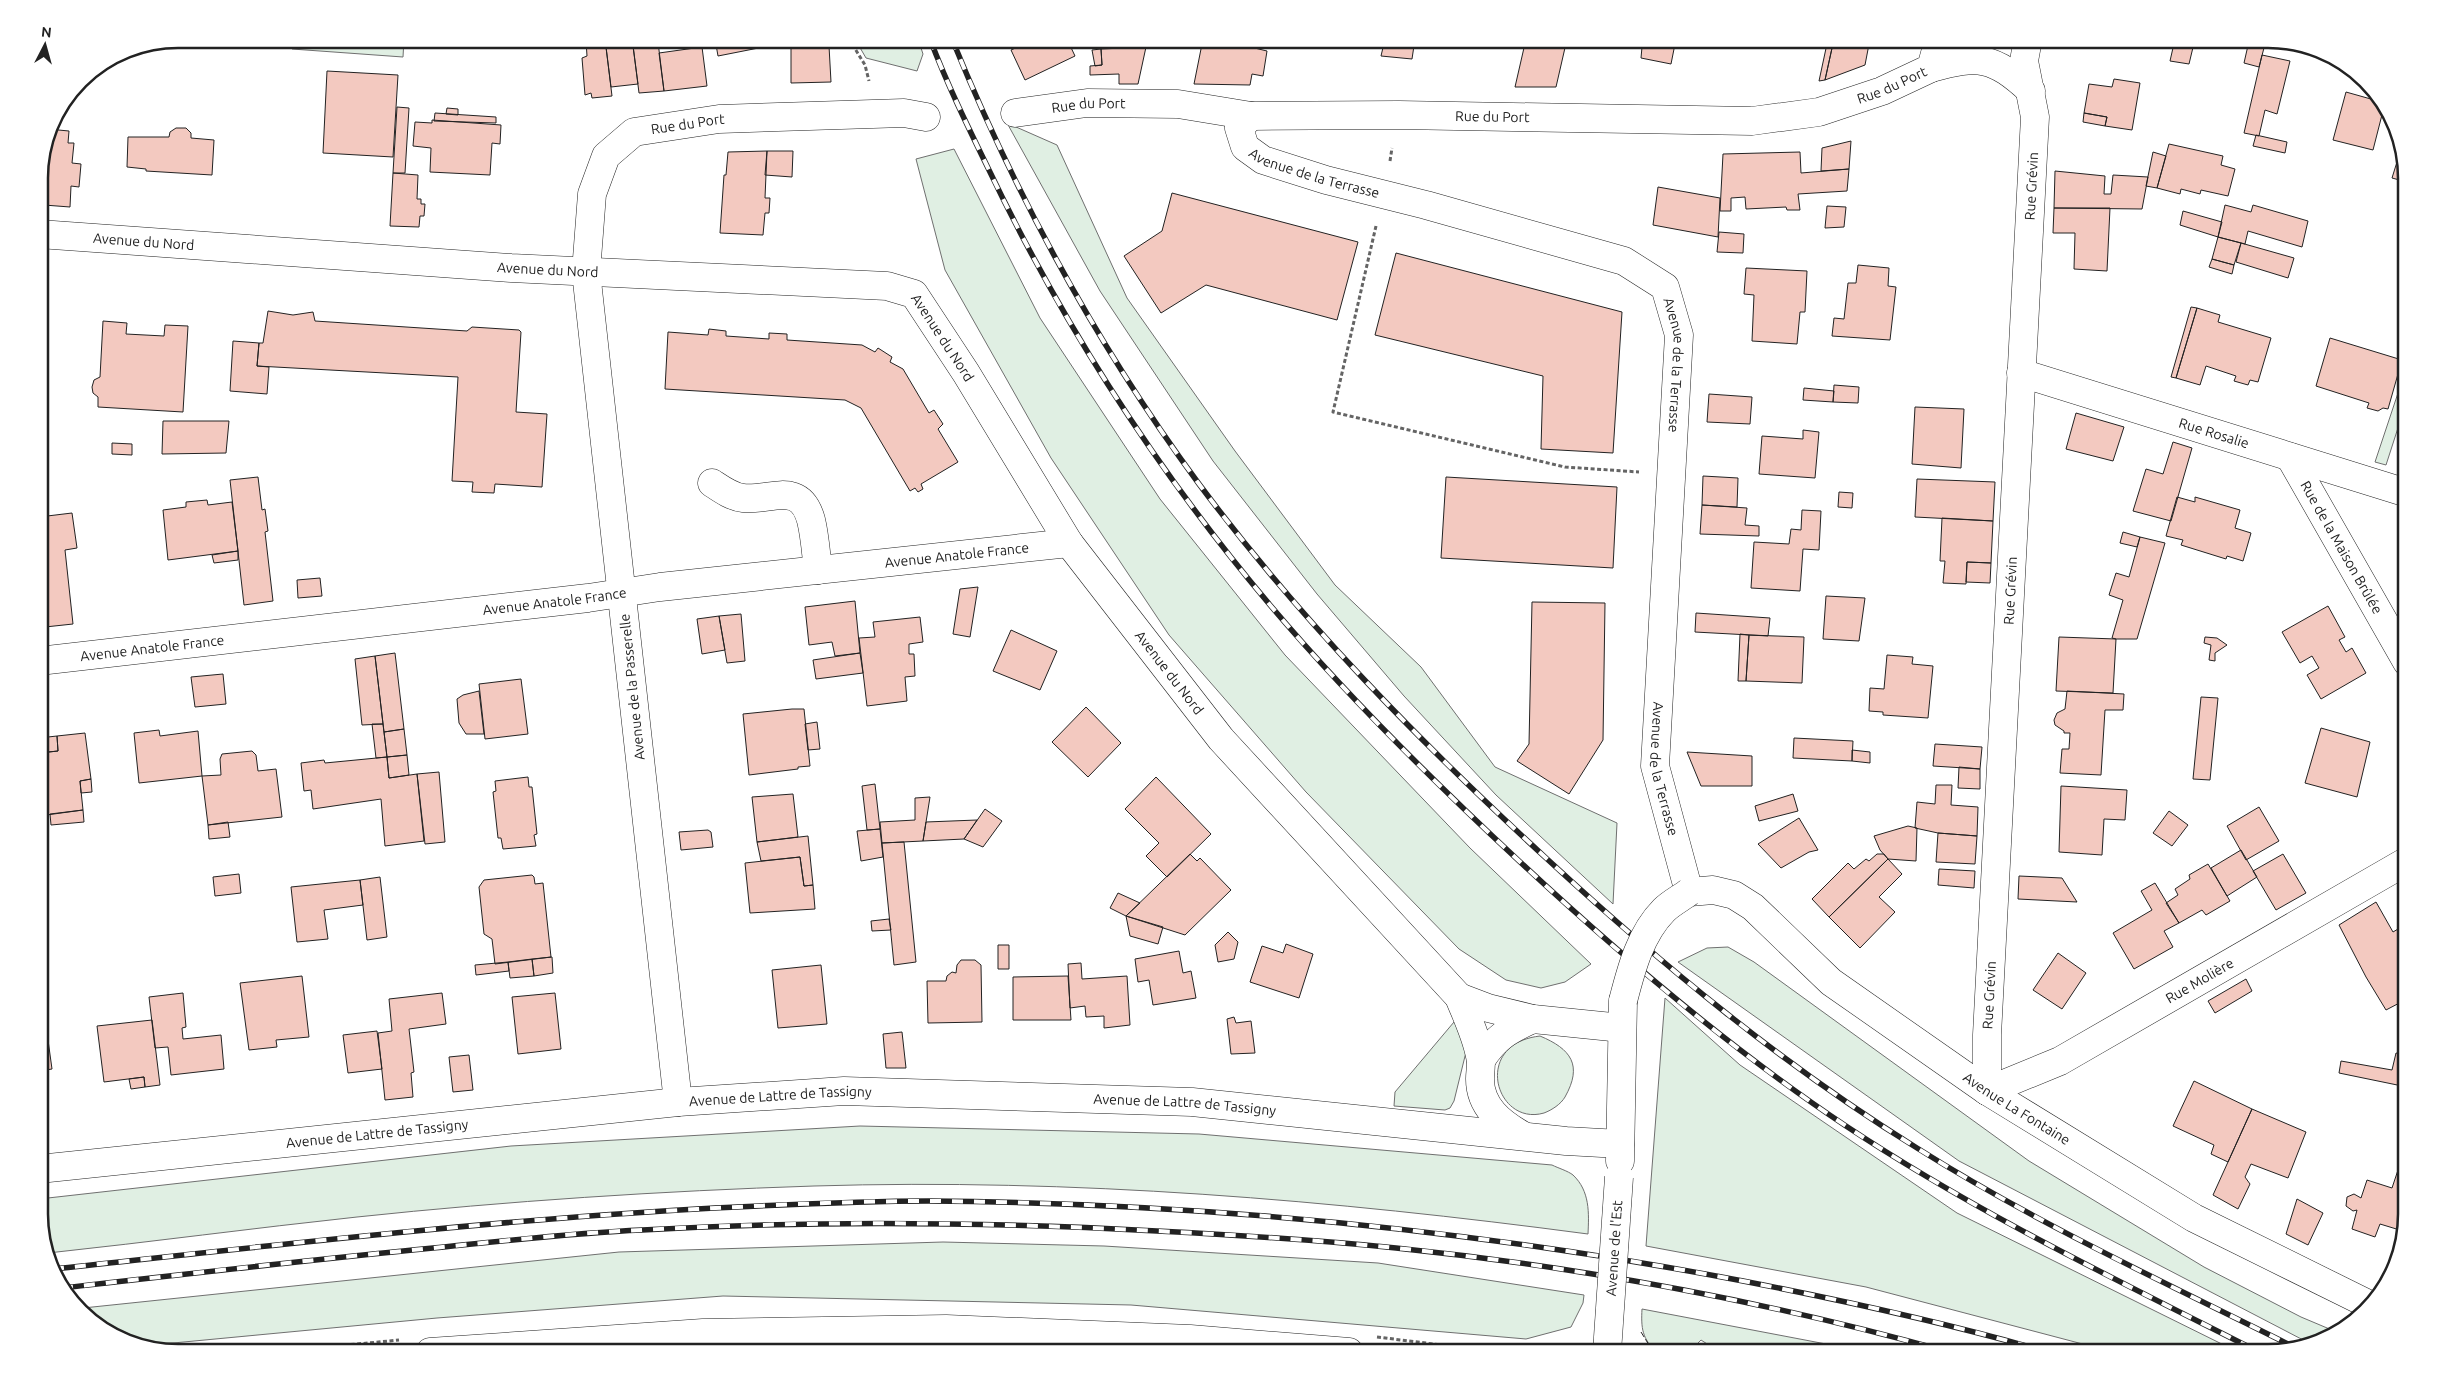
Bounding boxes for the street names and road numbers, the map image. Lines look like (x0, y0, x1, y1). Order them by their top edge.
street label: Rue du Port (1855, 63, 1930, 107)
street label: Rue du Port (1050, 95, 1126, 116)
street label: Rue du Port (1455, 108, 1530, 125)
street label: Rue du Port (650, 111, 725, 137)
street label: Avenue de la Terrasse (1246, 145, 1381, 201)
street label: Rue Grévin (2022, 152, 2041, 221)
street label: Avenue du Nord (93, 230, 195, 253)
street label: Avenue du Nord (496, 259, 599, 280)
street label: Avenue du Nord (908, 291, 977, 384)
street label: Avenue de la Terrasse (1660, 296, 1687, 433)
street label: Rue Rosalie (2177, 415, 2251, 451)
street label: Rue de la Maison Brûlée (2297, 478, 2386, 617)
street label: Avenue Anatole France (884, 539, 1030, 571)
street label: Rue Grévin (2000, 556, 2020, 625)
street label: Avenue Anatole France (482, 584, 628, 618)
street label: Avenue de la Passerelle (616, 613, 648, 761)
street label: Avenue du Nord (1132, 627, 1207, 717)
street label: Avenue Anatole France (79, 632, 225, 664)
street label: Avenue de la Terrasse (1647, 701, 1681, 837)
street label: Rue Molière (2163, 955, 2236, 1006)
street label: Rue Grévin (1979, 961, 1999, 1030)
street label: Avenue La Fontaine (1960, 1069, 2073, 1148)
street label: Avenue de Lattre de Tassigny (688, 1083, 872, 1109)
street label: Avenue de Lattre de Tassigny (1093, 1091, 1277, 1119)
street label: Avenue de Lattre de Tassigny (285, 1116, 469, 1151)
street label: Avenue de l'Est (1603, 1199, 1625, 1297)

